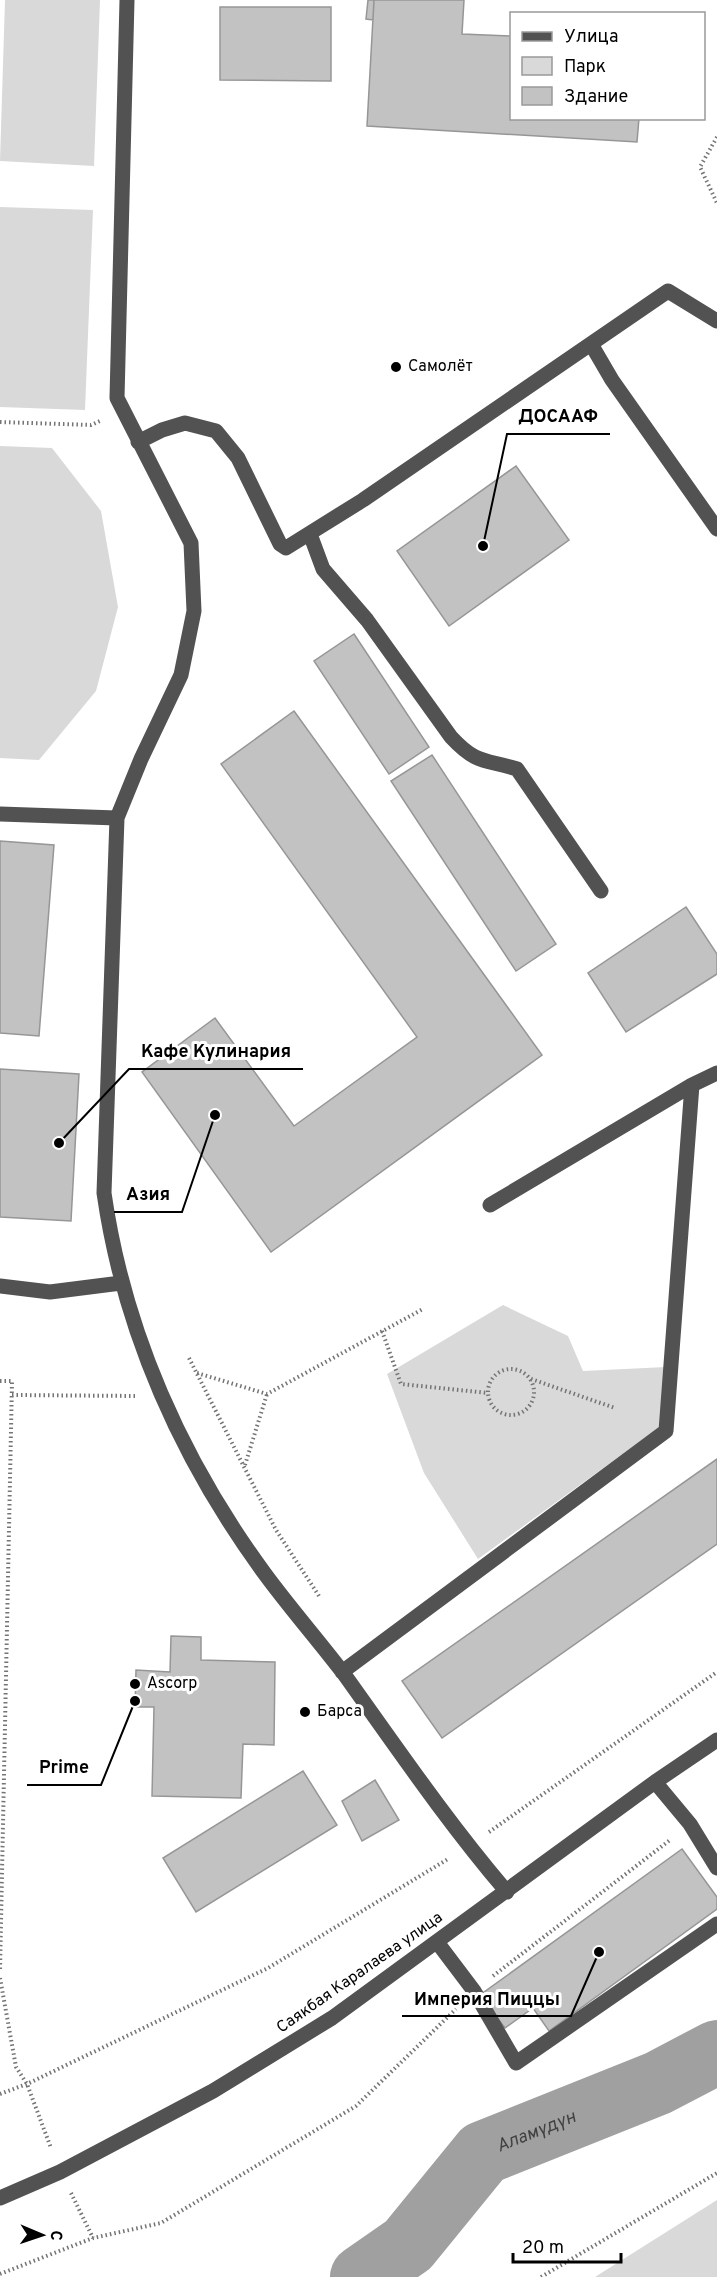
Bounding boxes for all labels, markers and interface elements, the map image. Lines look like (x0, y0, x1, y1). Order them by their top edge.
legend (510, 12, 705, 120)
text: Улица (564, 26, 618, 49)
text: Парк (564, 56, 606, 79)
text: Здание (564, 86, 628, 109)
place label: Самолёт (408, 357, 473, 377)
marker: Самолёт (389, 360, 403, 374)
callout: ДОСААФ (507, 398, 610, 434)
text: ДОСААФ (518, 406, 598, 429)
callout: Кафе Кулинария (129, 1033, 303, 1069)
text: Кафе Кулинария (141, 1041, 291, 1064)
callout: Азия (114, 1176, 182, 1212)
text: Азия (126, 1184, 170, 1207)
place label: Ascorp (147, 1674, 197, 1694)
marker: Ascorp (128, 1677, 142, 1691)
place label: Барса (317, 1702, 362, 1722)
marker: Барса (298, 1705, 312, 1719)
callout: Prime (27, 1749, 101, 1785)
text: Prime (39, 1757, 89, 1780)
street label: Саякбая Каралаева улица (273, 1908, 447, 2038)
callout: Империя Пиццы (402, 1980, 571, 2016)
text: Империя Пиццы (414, 1989, 560, 2012)
water label: Аламүдүн (493, 2105, 580, 2158)
north arrow (12, 2205, 72, 2265)
scale bar (513, 2226, 621, 2264)
text: С (45, 2230, 65, 2241)
text: 20 m (522, 2237, 564, 2260)

